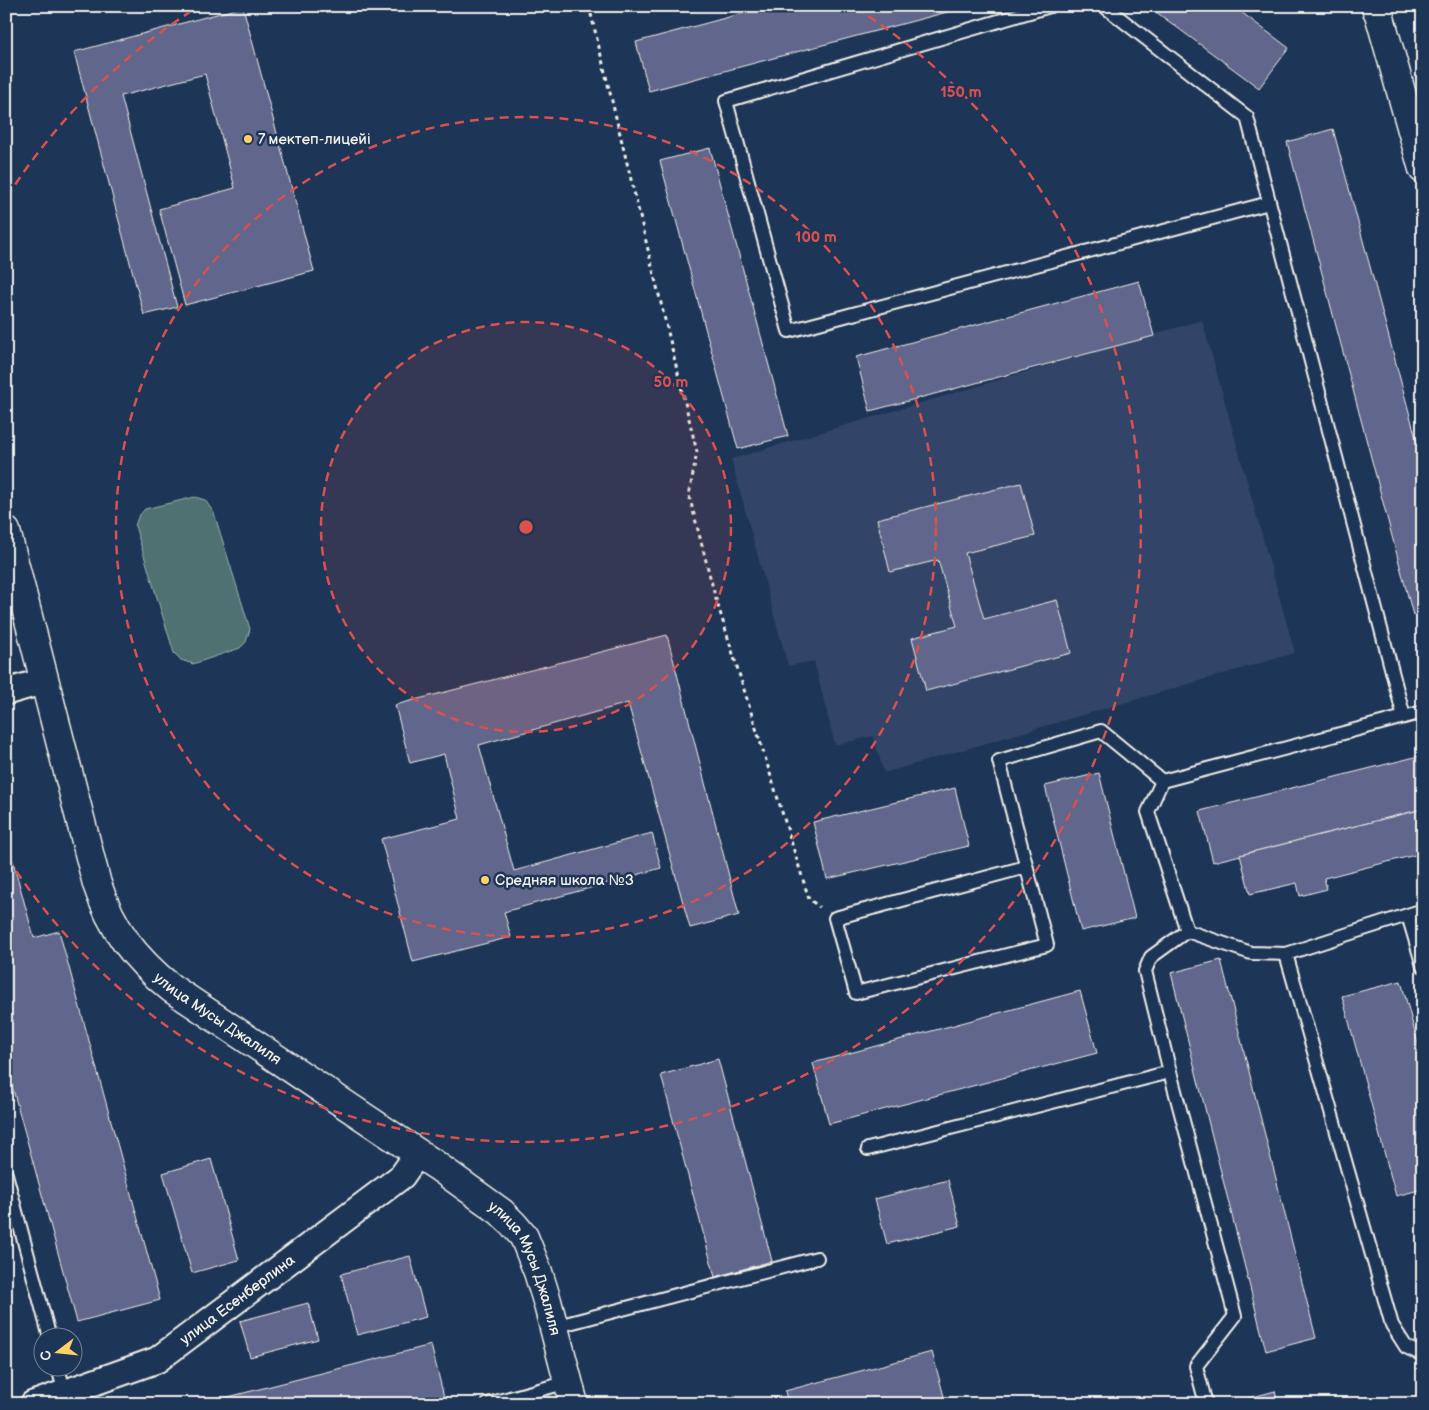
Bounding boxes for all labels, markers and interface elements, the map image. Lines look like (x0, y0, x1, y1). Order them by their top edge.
text: 150 m (940, 83, 982, 102)
place label: 7 мектеп-лицейі (258, 130, 371, 149)
marker: 7 мектеп-лицейі (242, 133, 254, 145)
text: 100 m (795, 228, 837, 247)
text: 50 m (654, 373, 689, 392)
centre of rings (517, 518, 535, 536)
place label: Средняя школа №3 (495, 871, 634, 890)
marker: Средняя школа №3 (479, 874, 491, 886)
street label: улица Мусы Джалиля (149, 969, 285, 1069)
street label: улица Мусы Джалиля (484, 1197, 565, 1338)
street label: улица Есенберлина (176, 1251, 299, 1349)
north arrow (32, 1328, 82, 1378)
text: С (36, 1348, 55, 1362)

